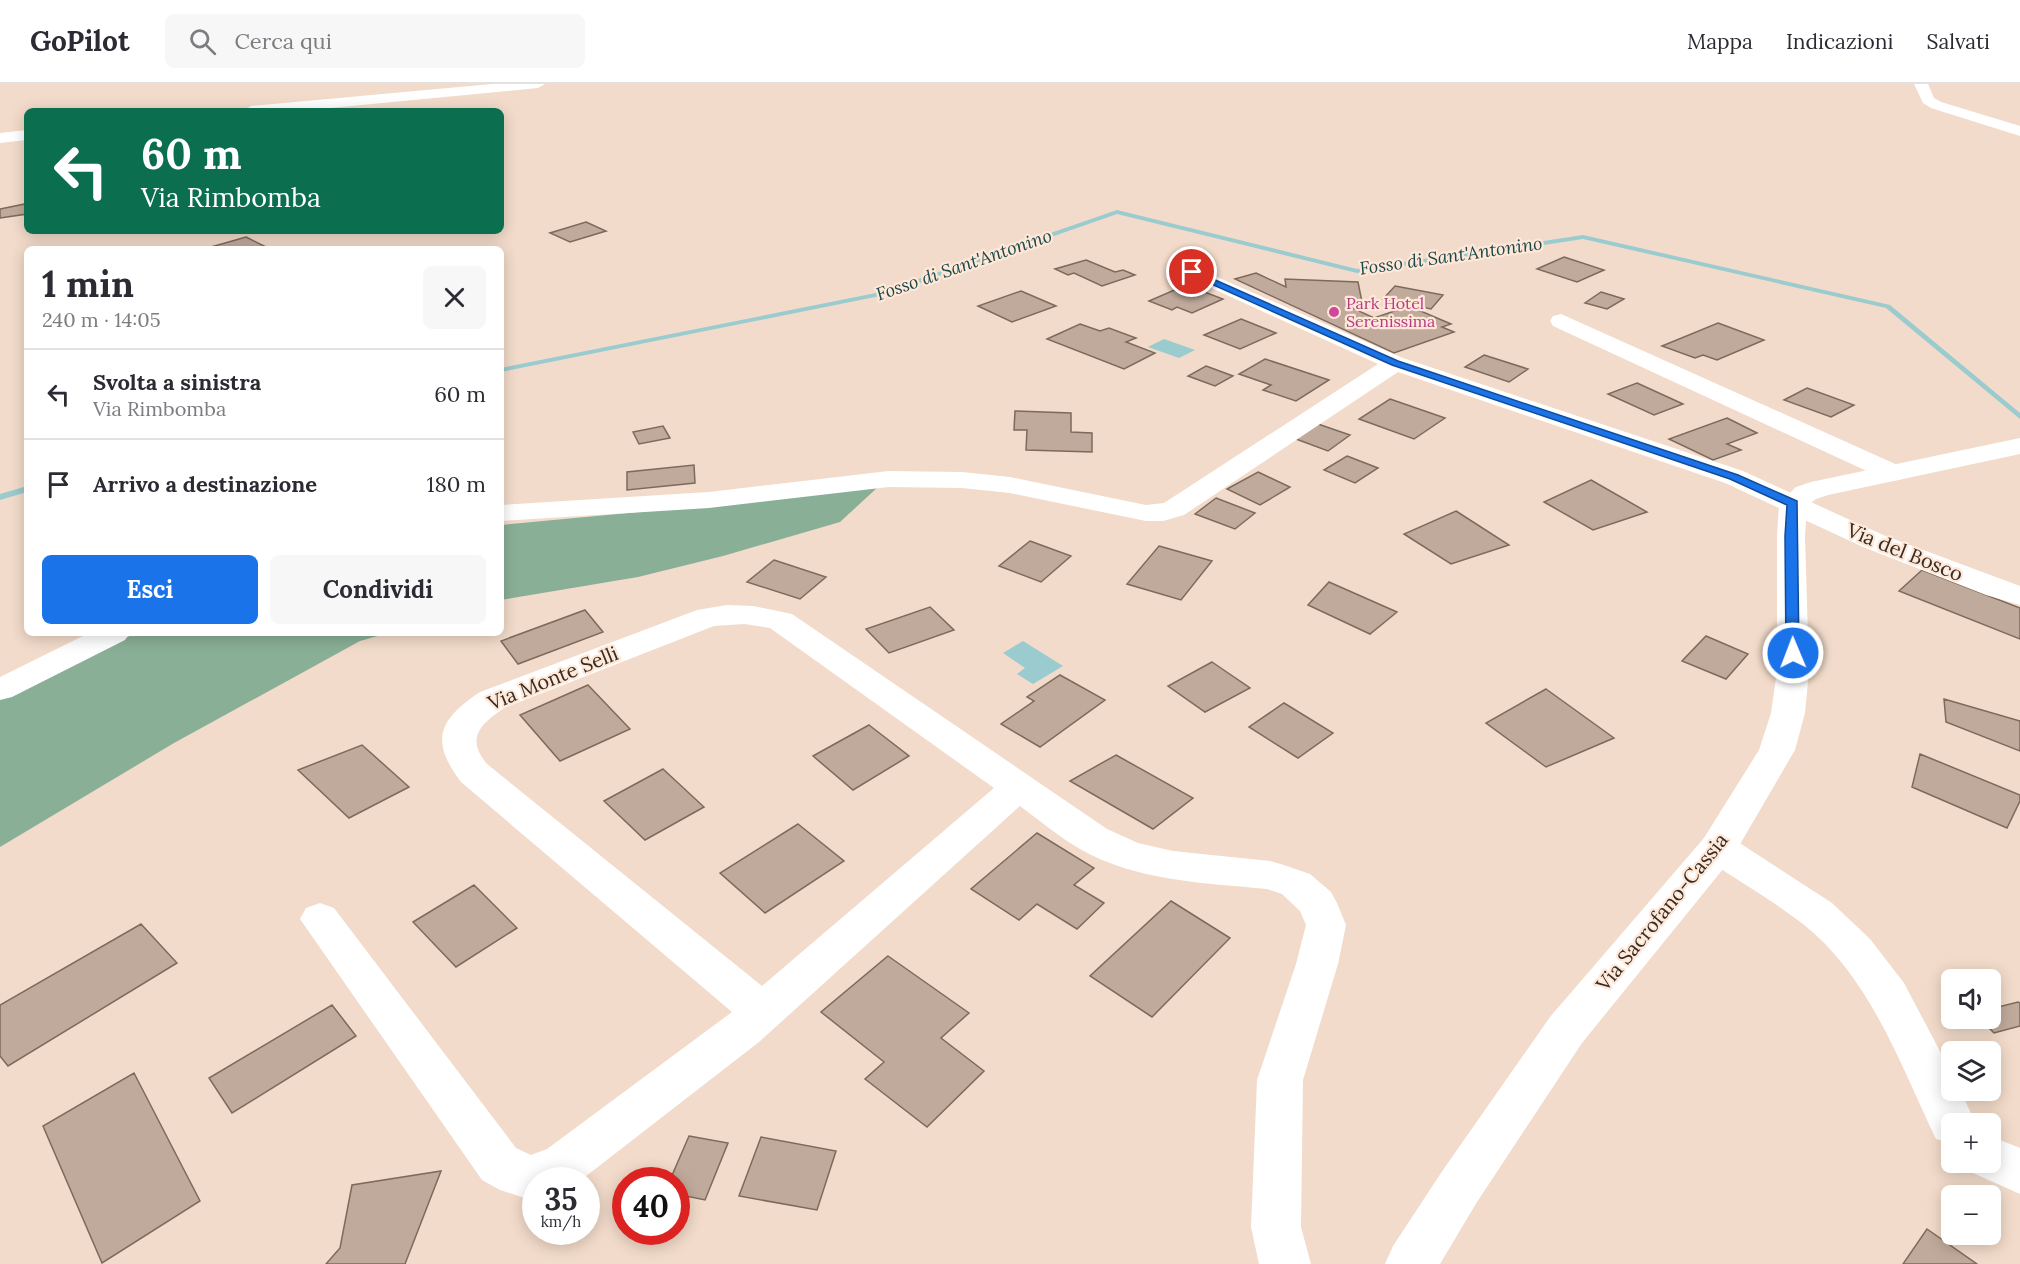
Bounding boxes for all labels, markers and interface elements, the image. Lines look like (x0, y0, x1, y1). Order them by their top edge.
search box (165, 14, 585, 68)
text: GoPilot (30, 23, 129, 59)
icon: search (186, 25, 219, 58)
text: Cerca qui (234, 27, 332, 55)
text: Mappa (1687, 28, 1753, 55)
text: Indicazioni (1786, 28, 1894, 55)
text: Salvati (1927, 28, 1990, 55)
text: 60 m (141, 127, 242, 181)
icon: left (42, 132, 120, 210)
text: Via Rimbomba (141, 180, 321, 214)
water label: Fosso di Sant'Antonino (873, 224, 1055, 305)
water label: Fosso di Sant'Antonino (1358, 231, 1544, 280)
pin (1166, 246, 1217, 297)
icon: arrive (1175, 255, 1208, 288)
text: 1 min (42, 261, 134, 307)
button: close (423, 266, 486, 329)
place label: Park Hotel Serenissima (1346, 293, 1435, 331)
marker: Park Hotel Serenissima (1327, 305, 1341, 319)
text: 240 m · 14:05 (42, 307, 161, 332)
text: Svolta a sinistra (93, 368, 261, 396)
icon: left (42, 378, 75, 411)
text: 60 m (434, 380, 486, 408)
text: Via Rimbomba (93, 396, 226, 421)
icon: arrive (42, 468, 75, 501)
text: Arrivo a destinazione (93, 470, 317, 498)
text: 180 m (427, 470, 486, 498)
street label: Via del Bosco (1843, 517, 1967, 586)
button: Esci (42, 555, 258, 624)
button: Condividi (270, 555, 486, 624)
position arrow (1761, 621, 1825, 685)
street label: Via Monte Selli (483, 640, 622, 715)
street label: Via Sacrofano-Cassia (1590, 828, 1733, 996)
map controls (1941, 969, 2001, 1245)
button: sound (1941, 969, 2001, 1029)
button: layers (1941, 1041, 2001, 1101)
button: + (1941, 1113, 2001, 1173)
speed limit sign: 40 (612, 1167, 690, 1245)
text: 35 (544, 1180, 577, 1218)
button: − (1941, 1185, 2001, 1245)
text: km/h (541, 1212, 581, 1231)

